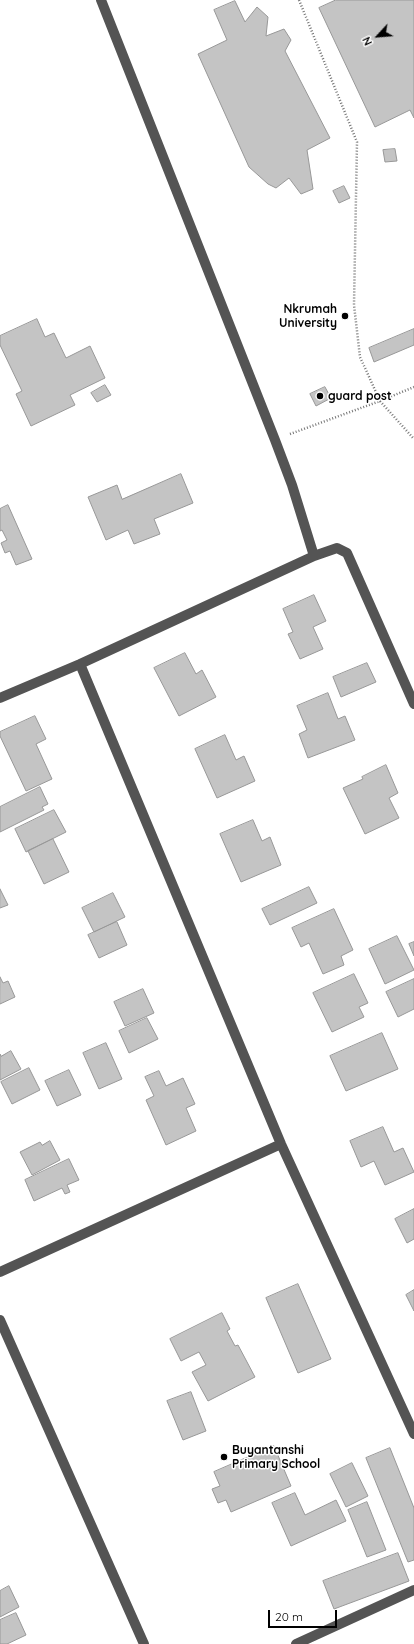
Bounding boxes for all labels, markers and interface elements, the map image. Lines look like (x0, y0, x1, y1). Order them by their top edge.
north arrow (358, 16, 398, 56)
text: N (359, 35, 375, 48)
place label: Nkrumah University (279, 302, 337, 330)
marker: Nkrumah University (340, 311, 350, 321)
place label: guard post (328, 389, 392, 403)
marker: guard post (315, 391, 325, 401)
place label: Buyantanshi Primary School (232, 1443, 320, 1471)
marker: Buyantanshi Primary School (219, 1452, 229, 1462)
scale bar (270, 1602, 339, 1628)
text: 20 m (275, 1609, 303, 1624)

